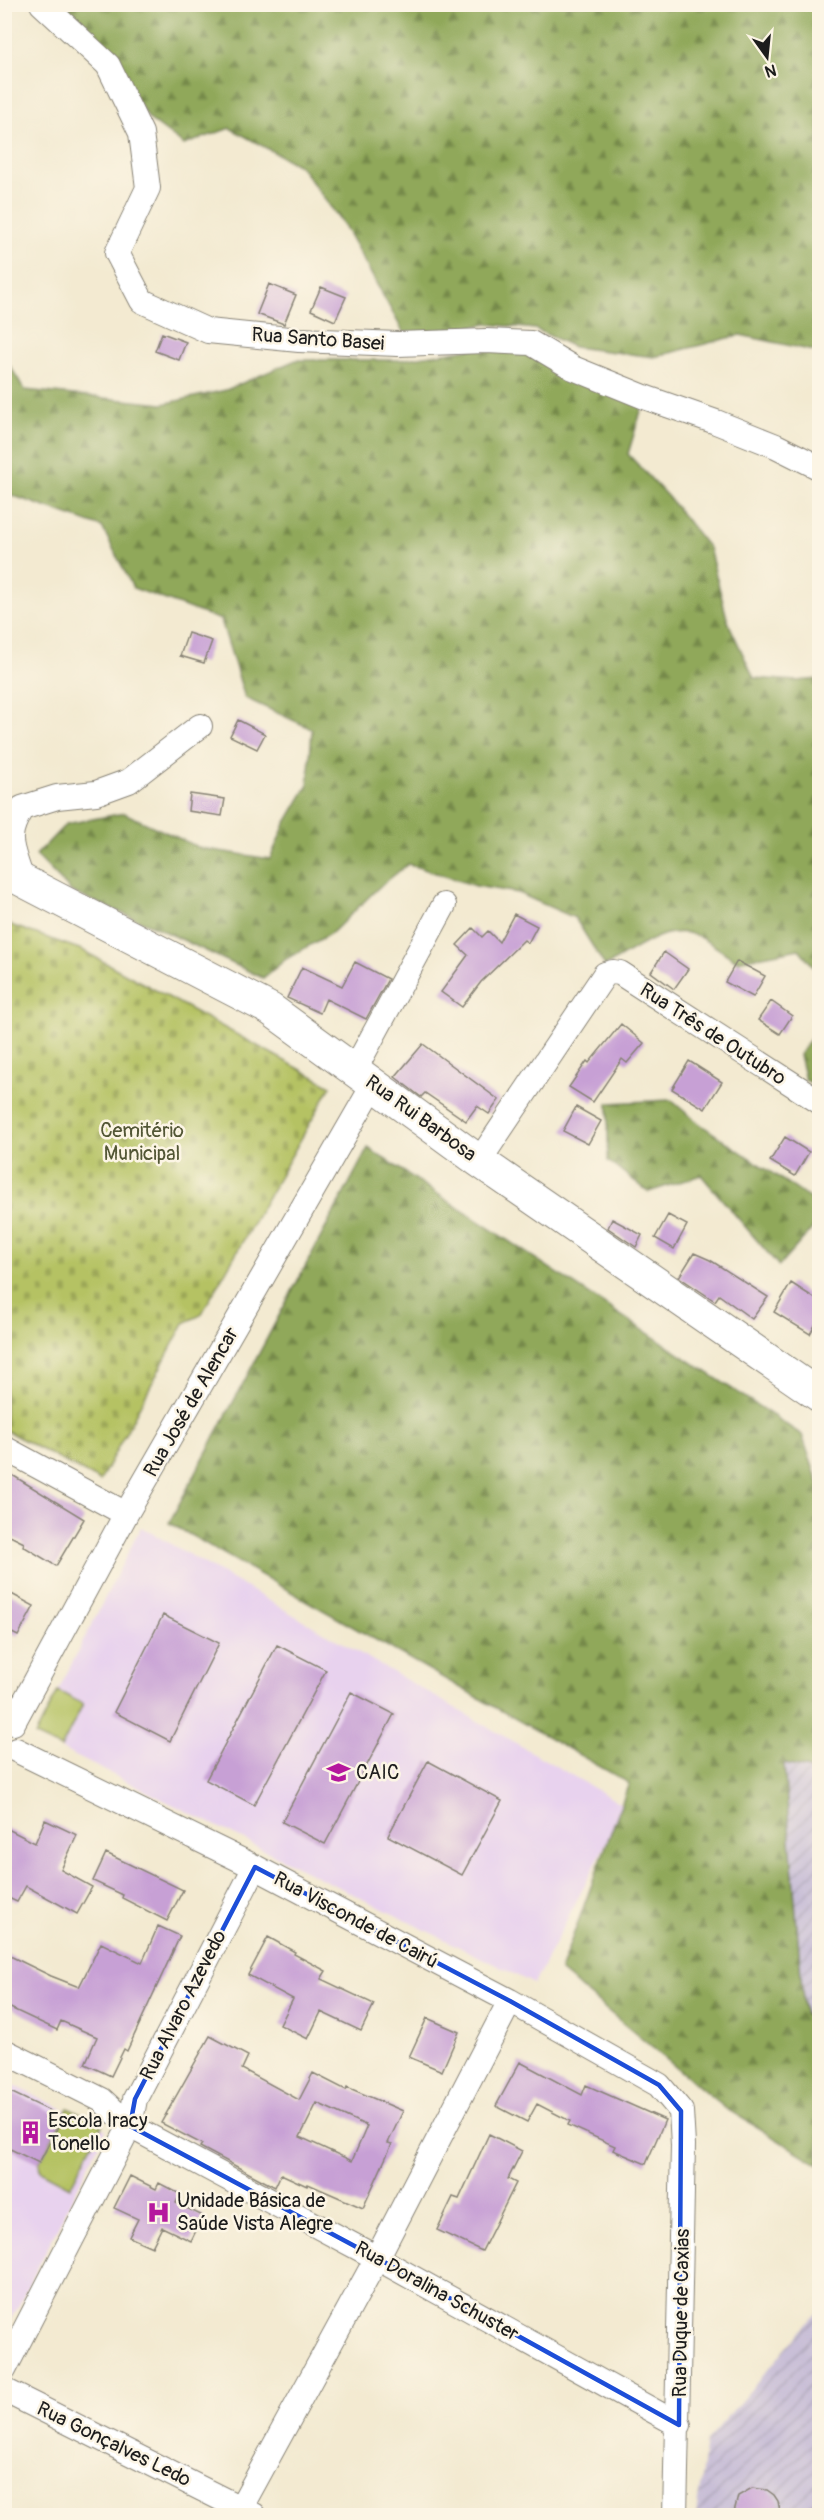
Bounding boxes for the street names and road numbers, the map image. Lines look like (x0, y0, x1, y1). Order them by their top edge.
street label: Rua Santo Basei (251, 322, 385, 356)
street label: Rua Três de Outubro (635, 977, 791, 1091)
street label: Rua Rui Barbosa (361, 1069, 481, 1167)
street label: Rua José de Alencar (138, 1323, 244, 1481)
street label: Rua Visconde de Cairú (269, 1866, 443, 1974)
street label: Rua Alvaro Azevedo (134, 1925, 232, 2084)
street label: Rua Duque de Caxias (667, 2228, 695, 2398)
street label: Rua Doralina Schuster (351, 2236, 523, 2346)
street label: Rua Gonçalves Ledo (33, 2396, 195, 2492)

